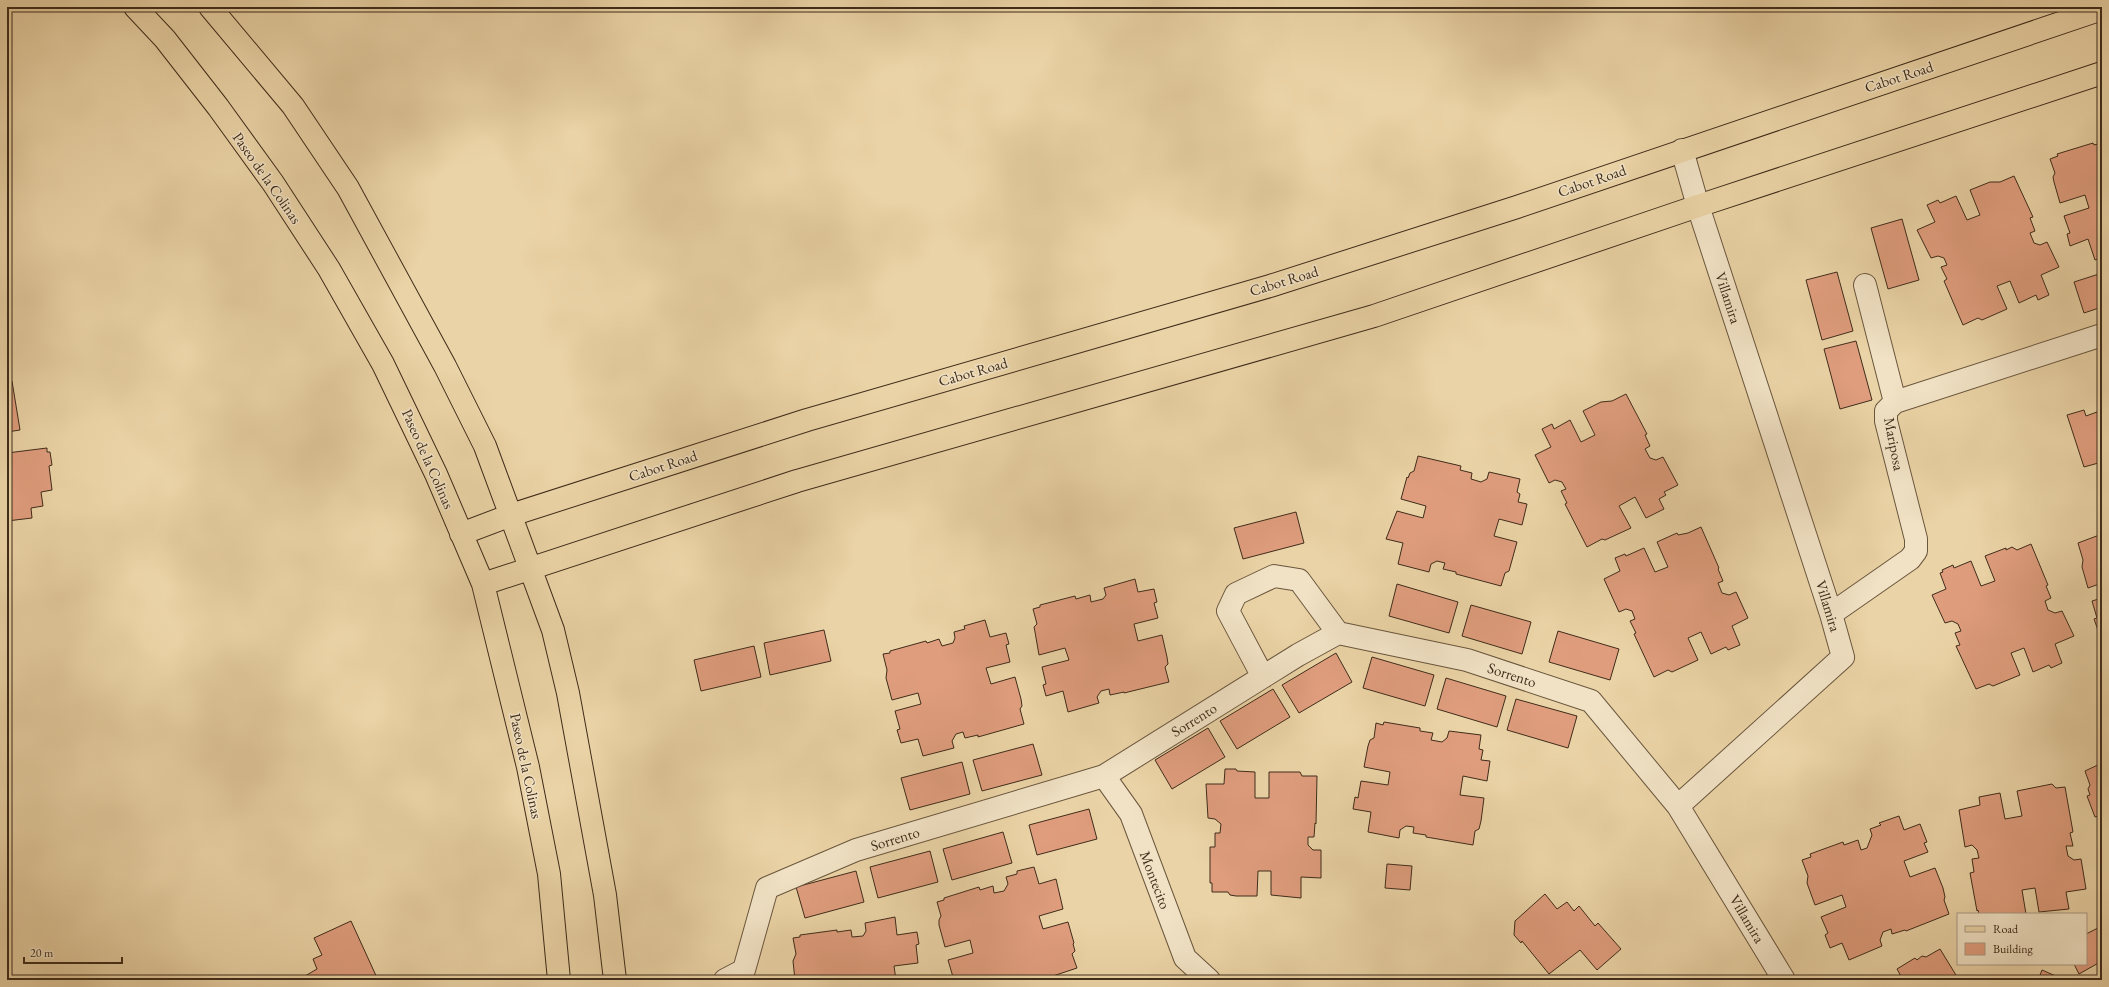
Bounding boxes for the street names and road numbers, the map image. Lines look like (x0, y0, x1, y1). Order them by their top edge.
street label: Cabot Road (1862, 56, 1936, 97)
street label: Paseo de la Colinas (229, 128, 306, 227)
street label: Cabot Road (1555, 160, 1629, 201)
street label: Cabot Road (1247, 261, 1321, 300)
street label: Villamira (1711, 270, 1746, 326)
street label: Cabot Road (936, 353, 1010, 390)
street label: Paseo de la Colinas (398, 406, 459, 512)
street label: Mariposa (1880, 416, 1909, 472)
street label: Cabot Road (626, 445, 700, 486)
street label: Villamira (1812, 578, 1845, 634)
street label: Sorrento (1485, 658, 1539, 691)
street label: Sorrento (1167, 698, 1220, 741)
street label: Paseo de la Colinas (506, 711, 547, 821)
street label: Sorrento (868, 822, 922, 855)
street label: Montecito (1136, 848, 1175, 912)
street label: Villamira (1726, 891, 1769, 946)

